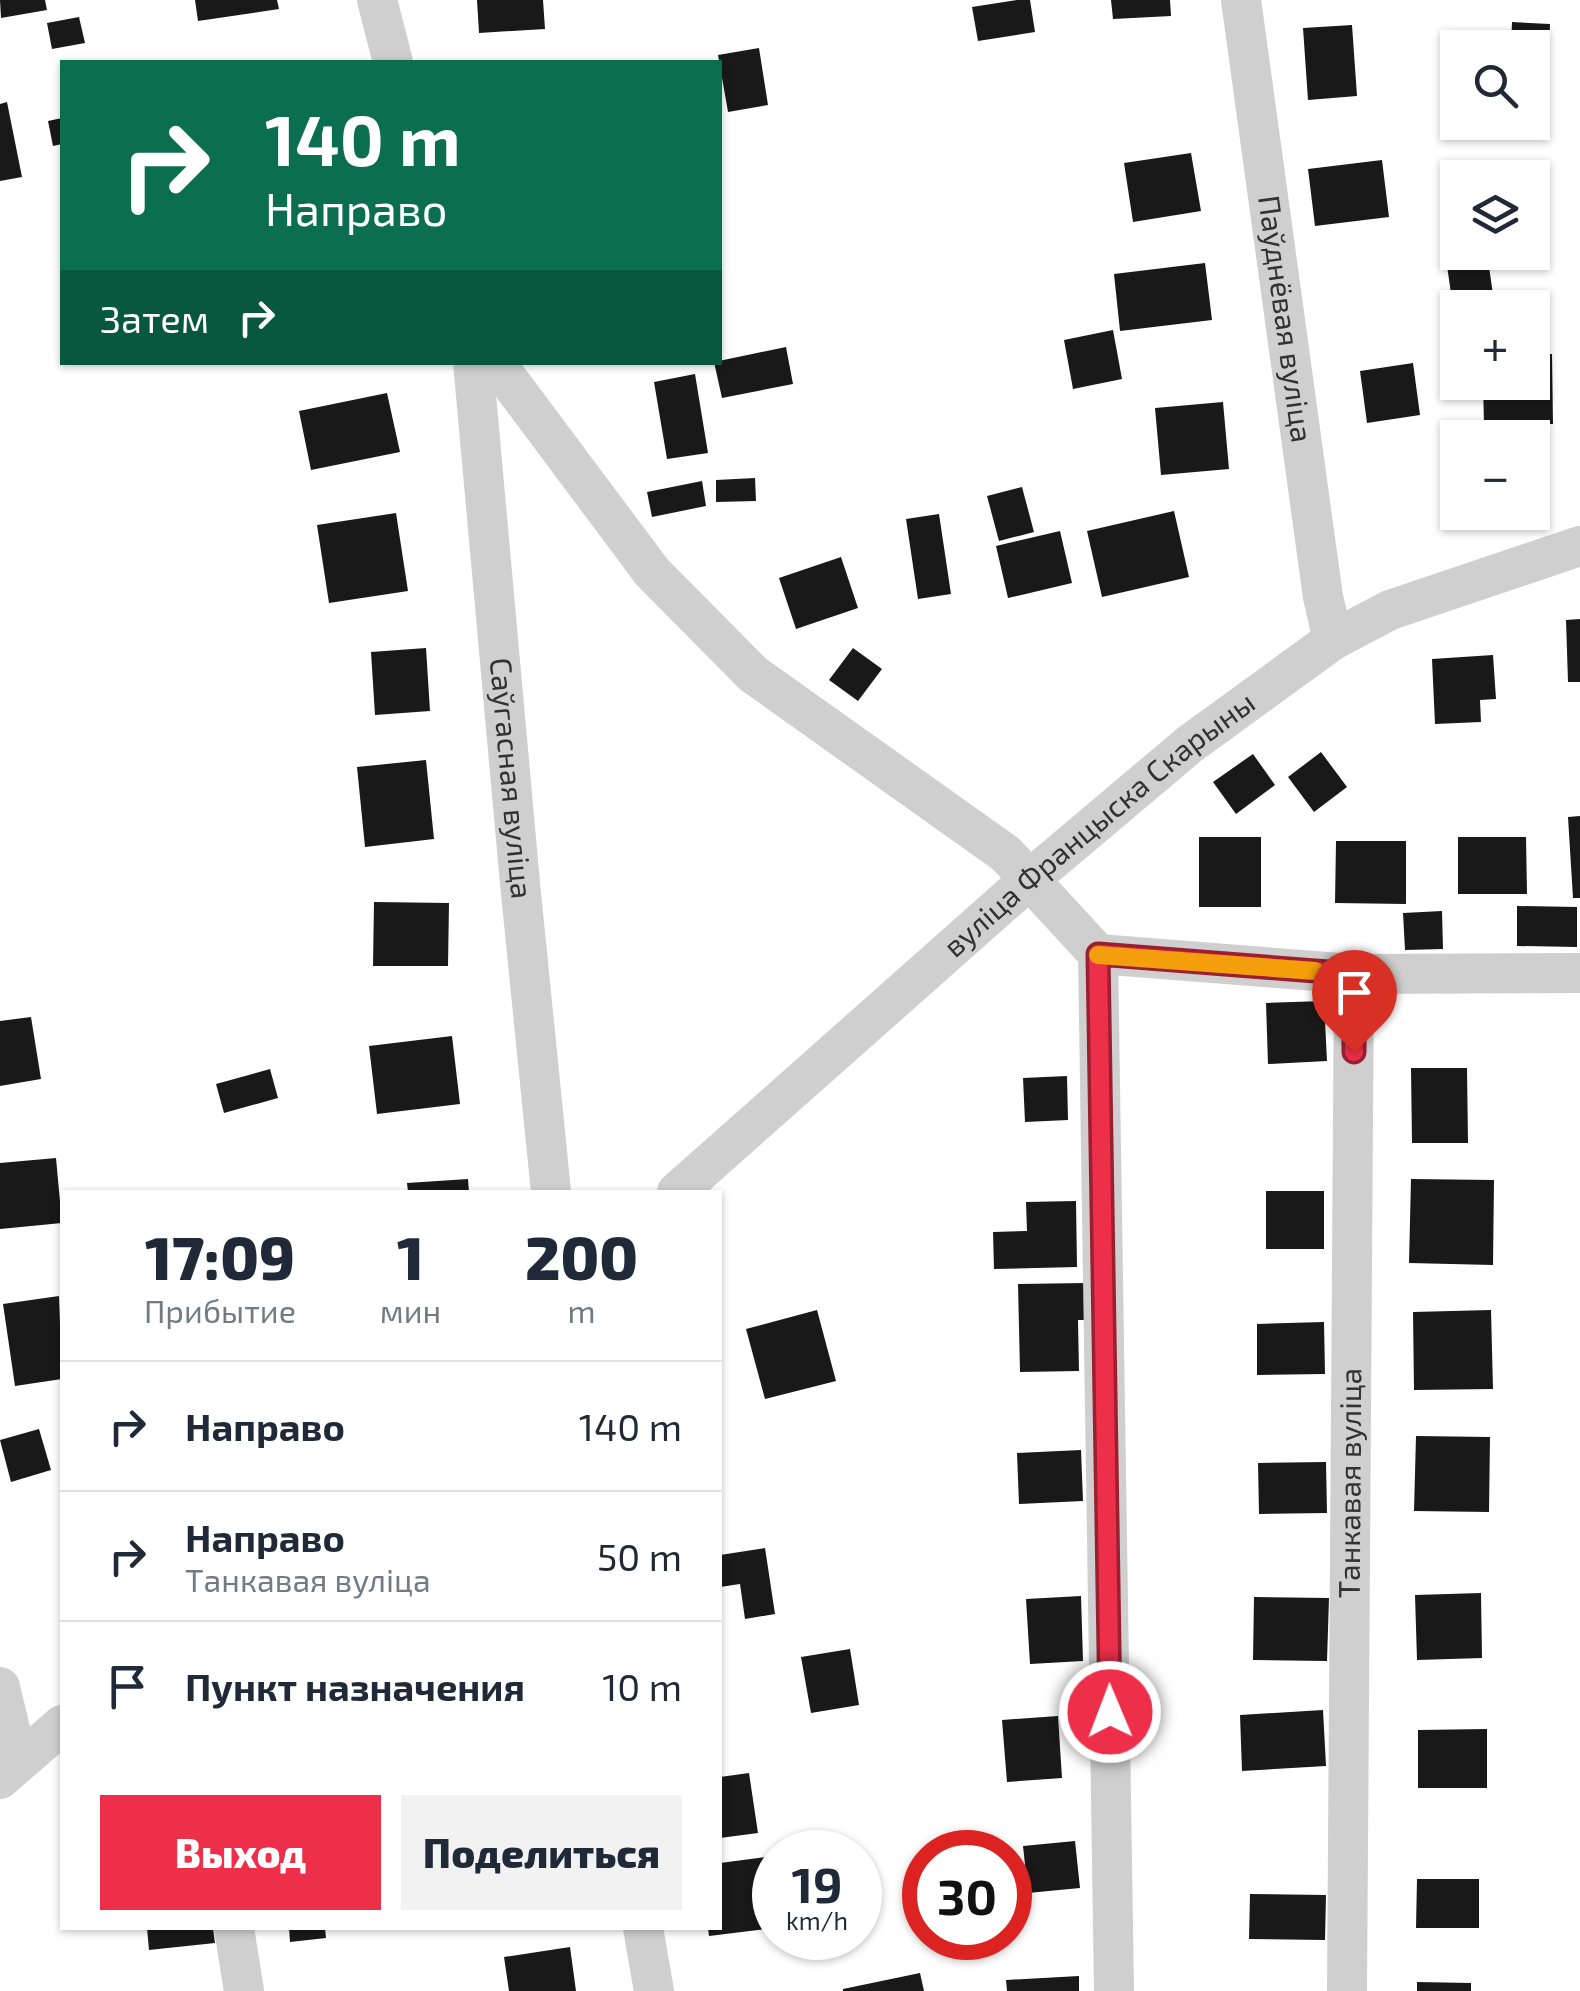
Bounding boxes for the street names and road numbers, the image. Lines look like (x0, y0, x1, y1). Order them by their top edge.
street label: Паўднёвая вуліца (1252, 193, 1322, 445)
street label: Саўгасная вуліца (484, 656, 541, 900)
street label: вуліца Францыска Скарыны (935, 683, 1261, 963)
street label: Танкавая вуліца (1330, 1368, 1368, 1598)

